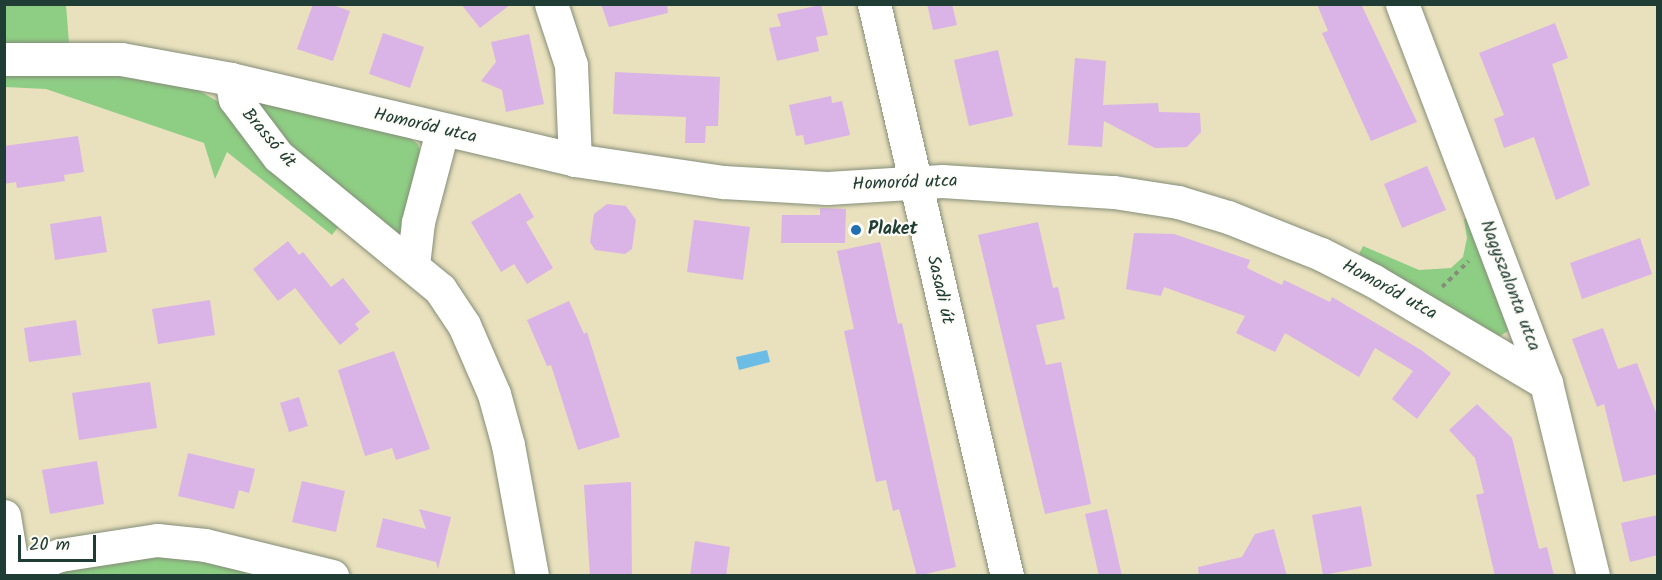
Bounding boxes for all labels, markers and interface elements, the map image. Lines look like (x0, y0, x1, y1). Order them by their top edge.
street label: Brassó út (236, 105, 300, 173)
street label: Homoród utca (371, 105, 479, 149)
street label: Homoród utca (852, 171, 958, 197)
street label: Nagyszalonta utca (1474, 217, 1544, 355)
place label: Plaket (868, 219, 918, 241)
marker: Plaket (849, 223, 863, 237)
street label: Sasadi út (921, 253, 957, 327)
street label: Homoród utca (1338, 256, 1440, 326)
scale bar (21, 523, 99, 561)
text: 20 m (29, 531, 70, 560)

